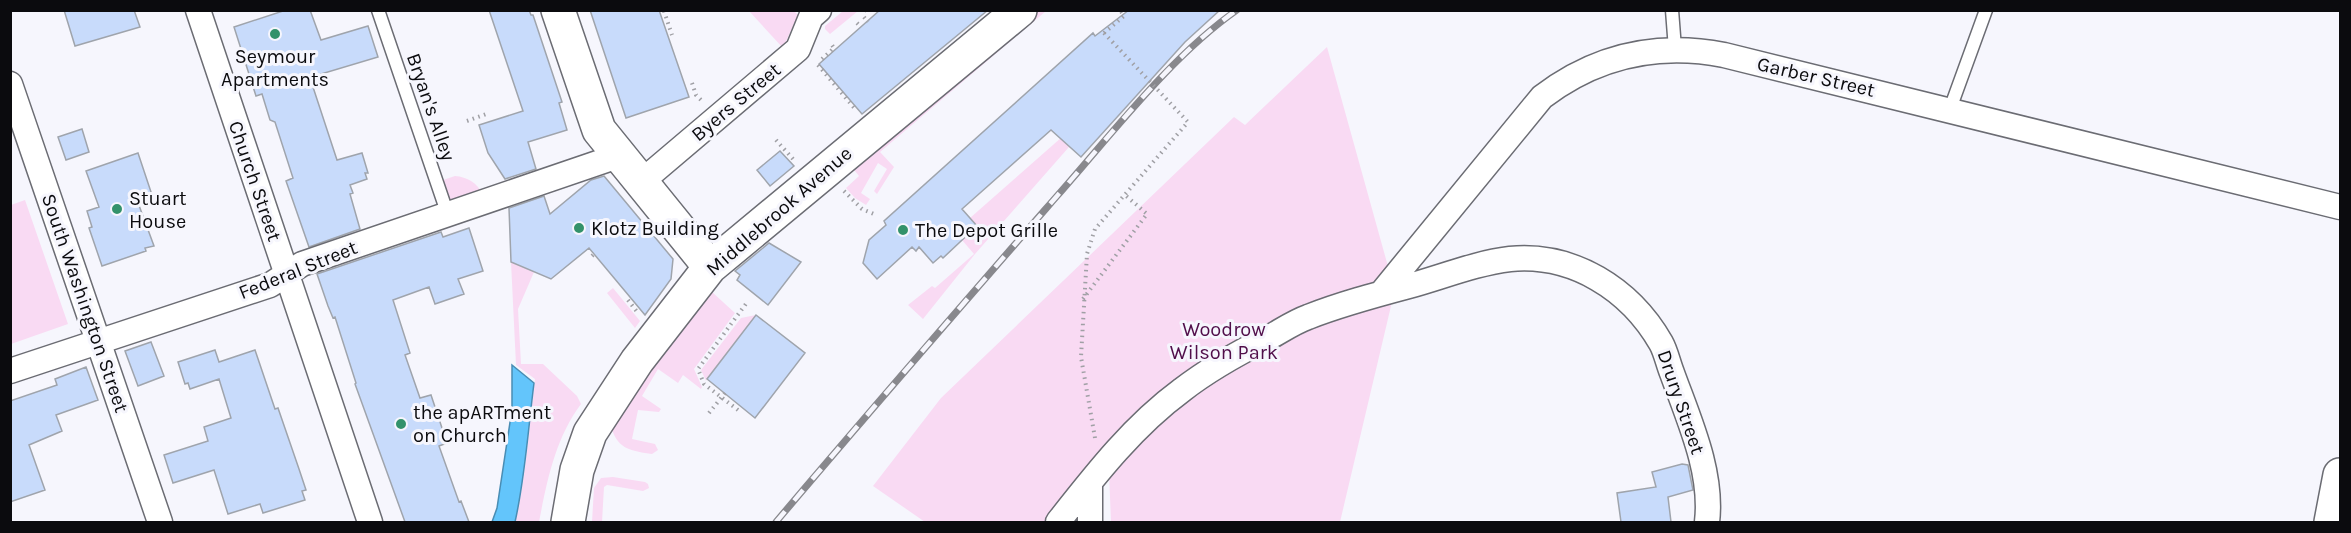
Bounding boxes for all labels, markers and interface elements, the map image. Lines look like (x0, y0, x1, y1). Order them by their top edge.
marker: Seymour Apartments (268, 27, 282, 41)
place label: Seymour Apartments (221, 45, 329, 91)
street label: Bryan's Alley (402, 50, 460, 164)
street label: Garber Street (1755, 52, 1878, 102)
street label: Byers Street (687, 58, 786, 146)
street label: Church Street (224, 118, 286, 245)
street label: Middlebrook Avenue (702, 142, 856, 280)
place label: Stuart House (129, 187, 187, 233)
street label: South Washington Street (37, 191, 133, 416)
marker: Stuart House (110, 202, 124, 216)
place label: Klotz Building (591, 217, 719, 240)
place label: The Depot Grille (915, 219, 1058, 242)
marker: Klotz Building (572, 221, 586, 235)
marker: The Depot Grille (896, 223, 910, 237)
street label: Federal Street (235, 236, 361, 304)
park label: Woodrow Wilson Park (1170, 318, 1278, 364)
street label: Drury Street (1652, 347, 1710, 458)
place label: the apARTment on Church (413, 401, 552, 447)
marker: the apARTment on Church (394, 417, 408, 431)

